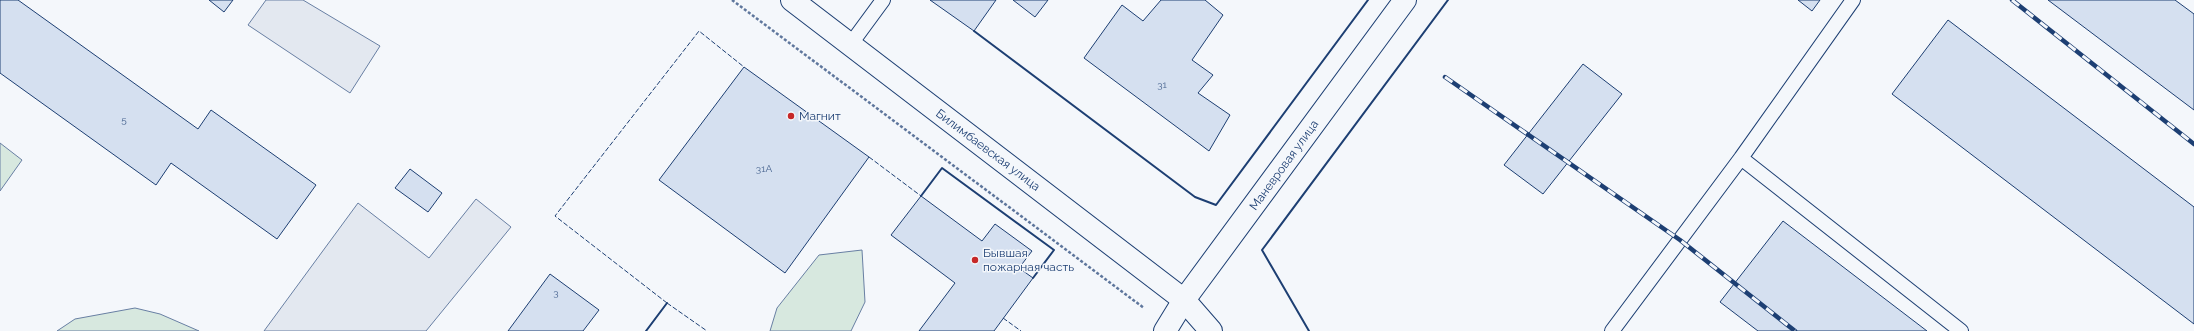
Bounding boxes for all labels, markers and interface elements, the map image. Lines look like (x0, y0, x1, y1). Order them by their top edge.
house number: 31 (1157, 79, 1168, 90)
street label: Билимбаевская улица (933, 106, 1043, 194)
place label: Магнит (799, 109, 841, 123)
marker: Магнит (786, 111, 796, 121)
house number: 5 (121, 114, 127, 125)
street label: Маневровая улица (1247, 117, 1321, 213)
house number: 31А (756, 163, 772, 174)
place label: Бывшая пожарная часть (983, 246, 1074, 274)
marker: Бывшая пожарная часть (970, 255, 980, 265)
house number: 3 (553, 287, 559, 298)

